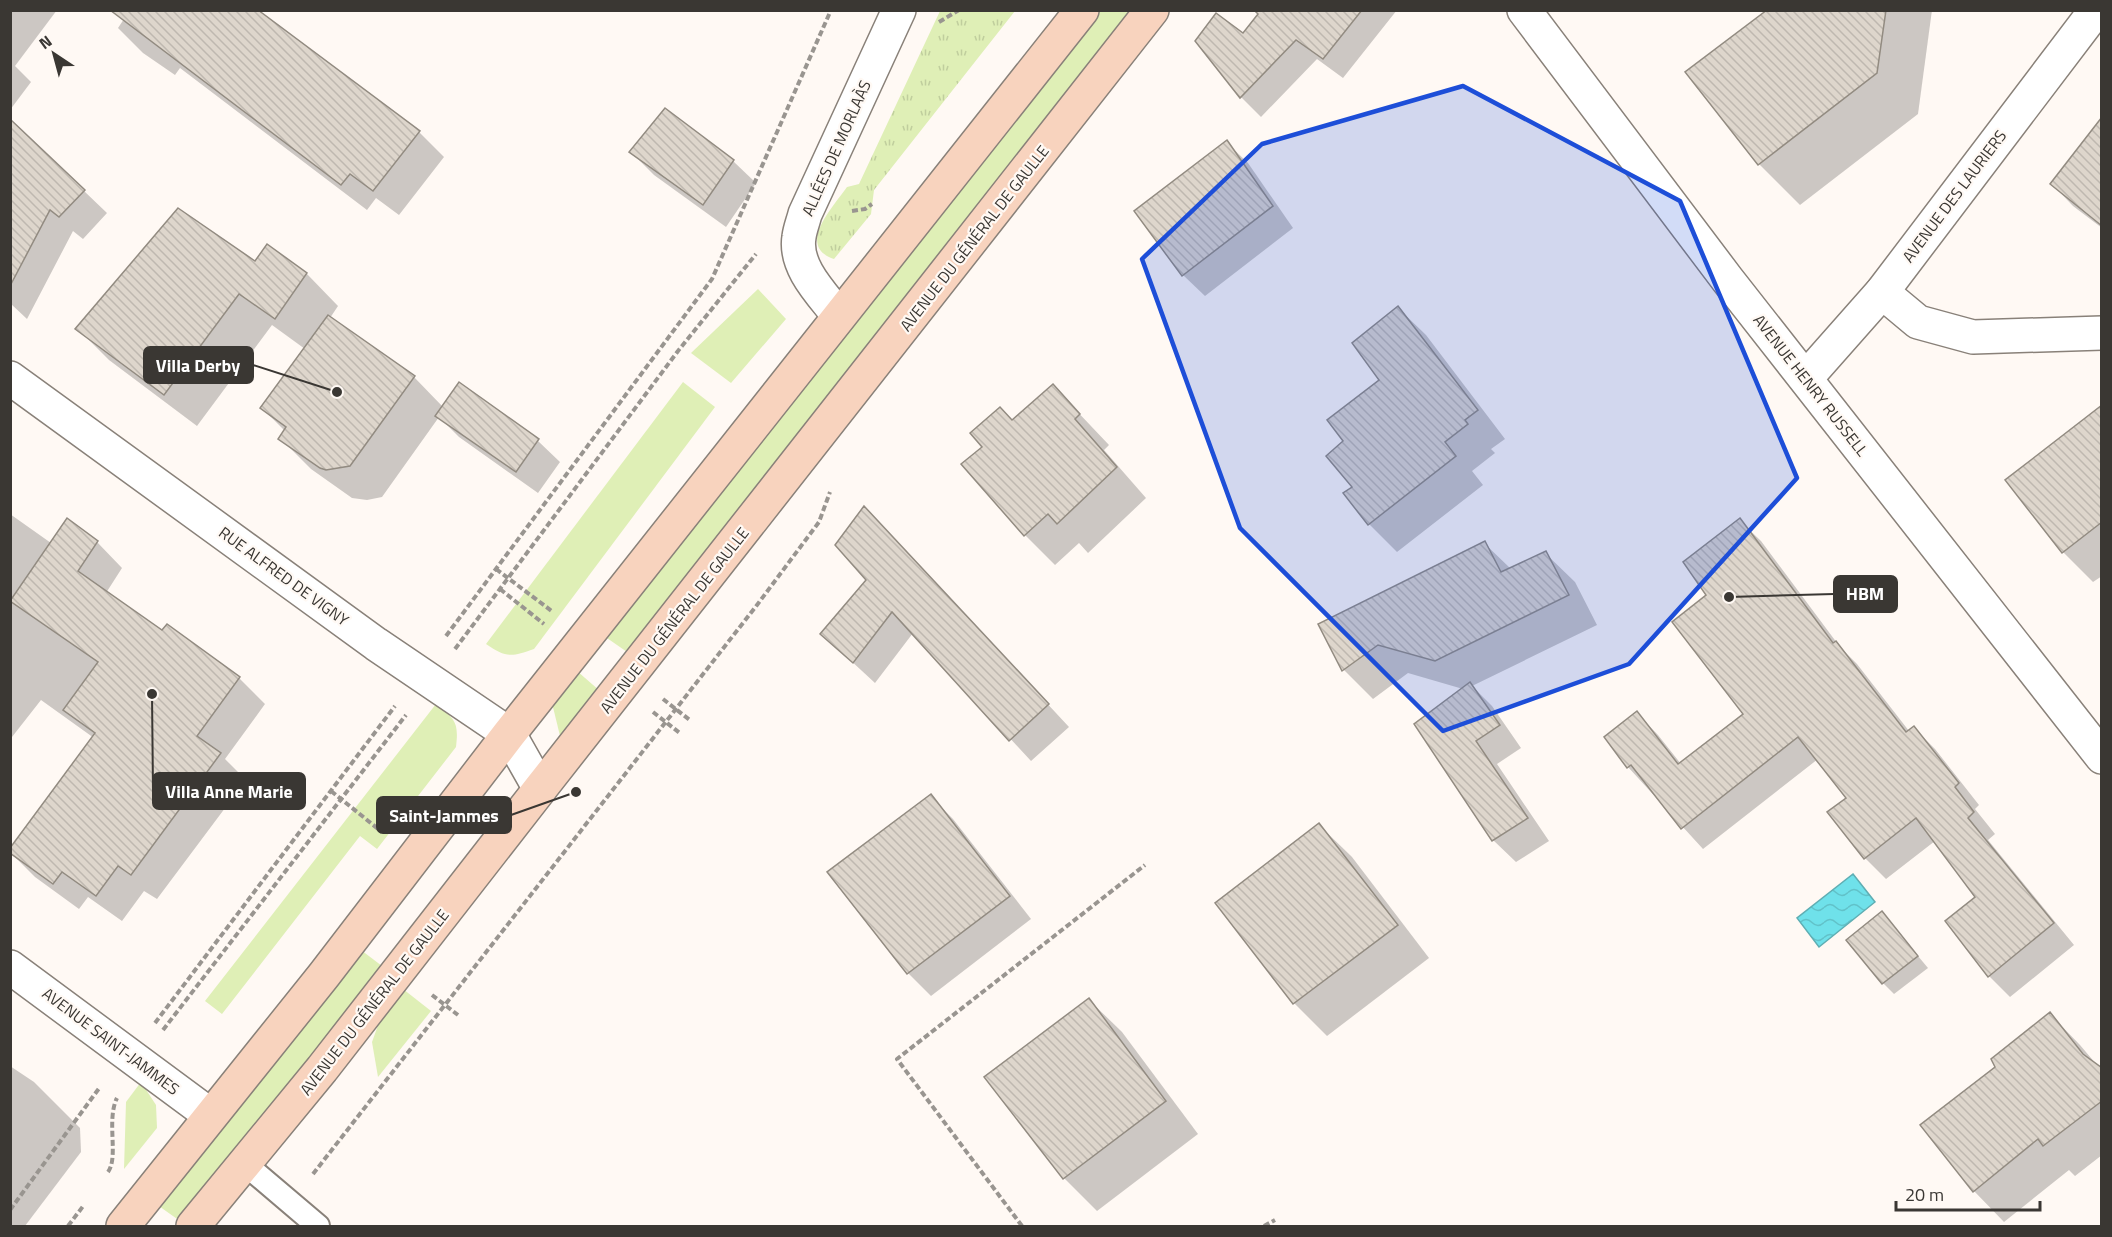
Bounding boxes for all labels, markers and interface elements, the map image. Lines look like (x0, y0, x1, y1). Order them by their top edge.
north arrow (24, 24, 84, 84)
text: N (34, 29, 57, 55)
street label: ALLÉES DE MORLAÀS (795, 76, 877, 220)
street label: AVENUE DES LAURIERS (1896, 125, 2012, 267)
street label: AVENUE DU GÉNÉRAL DE GAULLE (894, 140, 1054, 336)
street label: AVENUE HENRY RUSSELL (1748, 309, 1874, 461)
callout: Villa Derby (144, 347, 253, 383)
text: Villa Derby (156, 352, 240, 379)
street label: RUE ALFRED DE VIGNY (214, 520, 354, 632)
street label: AVENUE DU GÉNÉRAL DE GAULLE (594, 522, 754, 718)
callout: HBM (1834, 576, 1897, 612)
text: HBM (1846, 580, 1884, 607)
callout: Villa Anne Marie (153, 773, 305, 809)
text: Villa Anne Marie (165, 778, 293, 805)
callout: Saint-Jammes (377, 797, 511, 833)
text: Saint-Jammes (389, 802, 499, 829)
street label: AVENUE DU GÉNÉRAL DE GAULLE (294, 904, 454, 1100)
street label: AVENUE SAINT-JAMMES (37, 981, 185, 1101)
scale bar (1896, 1174, 2040, 1212)
text: 20 m (1905, 1181, 1944, 1208)

